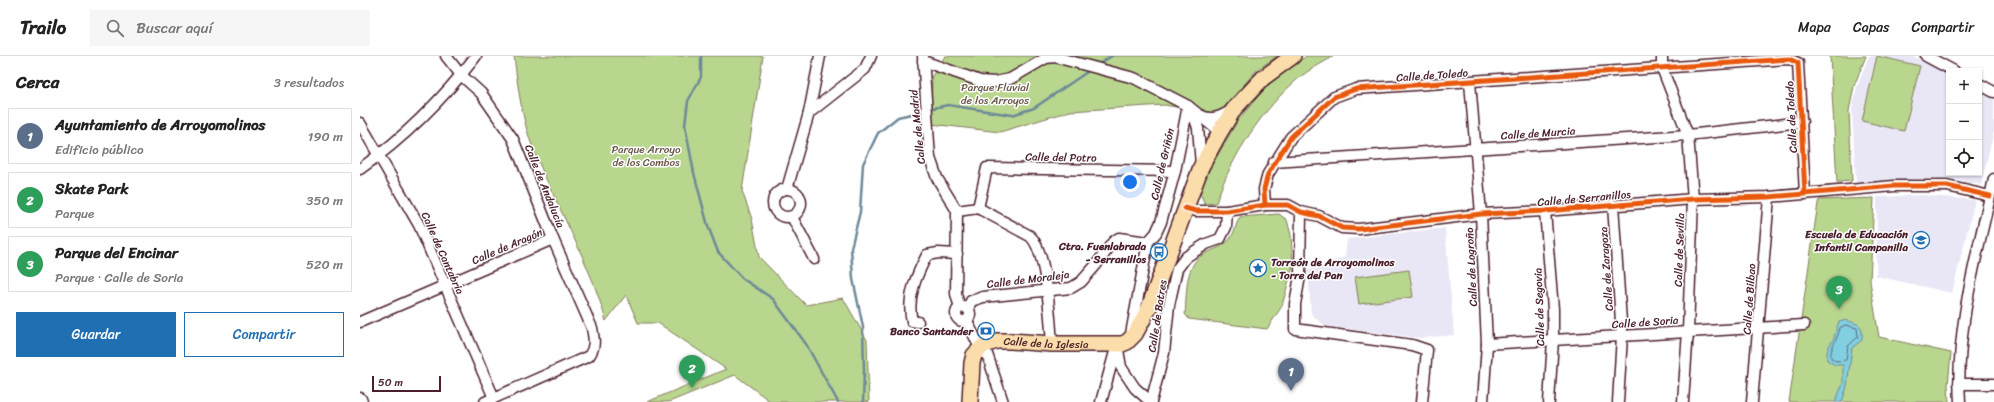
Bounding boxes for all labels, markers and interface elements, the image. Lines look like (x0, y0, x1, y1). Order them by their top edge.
search box (90, 10, 370, 46)
text: Trailo (20, 11, 66, 44)
text: Buscar aquí (136, 15, 213, 41)
text: Mapa (1798, 15, 1831, 40)
text: Capas (1853, 15, 1890, 40)
text: Compartir (1912, 15, 1974, 40)
icon: search (104, 17, 126, 39)
street label: Calle de Toledo (1396, 63, 1469, 87)
text: Cerca (16, 67, 59, 97)
map controls (1946, 68, 1982, 176)
button: + (1946, 68, 1982, 104)
text: 3 resultados (274, 71, 344, 94)
park label: Parque Fluvial de los Arroyos (961, 78, 1030, 110)
street label: Calle de Toledo (1780, 80, 1803, 153)
street label: Calle de Madrid (904, 88, 931, 165)
button: − (1946, 104, 1982, 140)
text: Ayuntamiento de Arroyomolinos (55, 112, 266, 138)
street label: Calle de Murcia (1500, 121, 1576, 146)
text: 1 (27, 125, 33, 148)
text: 190 m (308, 125, 343, 148)
street label: Calle de Griñón (1145, 126, 1180, 202)
text: Edificio público (55, 138, 144, 161)
park label: Parque Arroyo de los Combos (611, 140, 681, 172)
button: locate (1946, 140, 1982, 176)
street label: Calle de Andalucía (519, 142, 570, 231)
street label: Calle del Potro (1025, 147, 1097, 168)
your location (1120, 172, 1140, 192)
text: Skate Park (55, 176, 129, 202)
street label: Calle de Serranillos (1537, 185, 1632, 212)
text: 2 (26, 189, 34, 212)
text: 350 m (306, 189, 343, 212)
text: Parque (55, 202, 94, 225)
street label: Calle de Cantabria (416, 209, 469, 298)
street label: Calle de Sevilla (1669, 212, 1690, 287)
street label: Calle de Aragón (469, 223, 546, 270)
place label: Escuela de Educación Infantil Campanilla (1805, 225, 1908, 257)
street label: Calle de Zaragoza (1594, 226, 1619, 312)
street label: Calle de Logroño (1460, 227, 1483, 307)
school or university icon: Escuela de Educación Infantil Campanilla (1911, 230, 1931, 250)
place label: Ctra. Fuenlabrada - Serranillos (1058, 237, 1146, 269)
text: Parque del Encinar (55, 240, 178, 266)
bus stop icon: Ctra. Fuenlabrada - Serranillos (1149, 242, 1169, 262)
text: 3 (26, 253, 34, 276)
text: 520 m (306, 253, 343, 276)
place label: Torreón de Arroyomolinos - Torre del Pan (1271, 253, 1395, 285)
place icon: Torreón de Arroyomolinos - Torre del Pan (1248, 258, 1268, 278)
street label: Calle de Bilbao (1738, 262, 1761, 335)
street label: Calle de Moraleja (986, 265, 1071, 294)
text: Parque · Calle de Soria (55, 266, 183, 289)
street label: Calle de Segovia (1529, 267, 1550, 347)
pin: 3 (1826, 276, 1852, 309)
street label: Calle de Batres (1142, 278, 1173, 354)
street label: Calle de Soria (1611, 311, 1679, 334)
button: Guardar (16, 312, 176, 357)
button: Compartir (184, 312, 344, 357)
bank icon: Banco Santander (976, 321, 996, 341)
place label: Banco Santander (890, 322, 974, 341)
street label: Calle de la Iglesia (1003, 332, 1089, 354)
pin: 2 (679, 355, 705, 388)
pin: 1 (1278, 358, 1304, 391)
text: 50 m (378, 373, 403, 392)
scale bar (372, 374, 441, 393)

